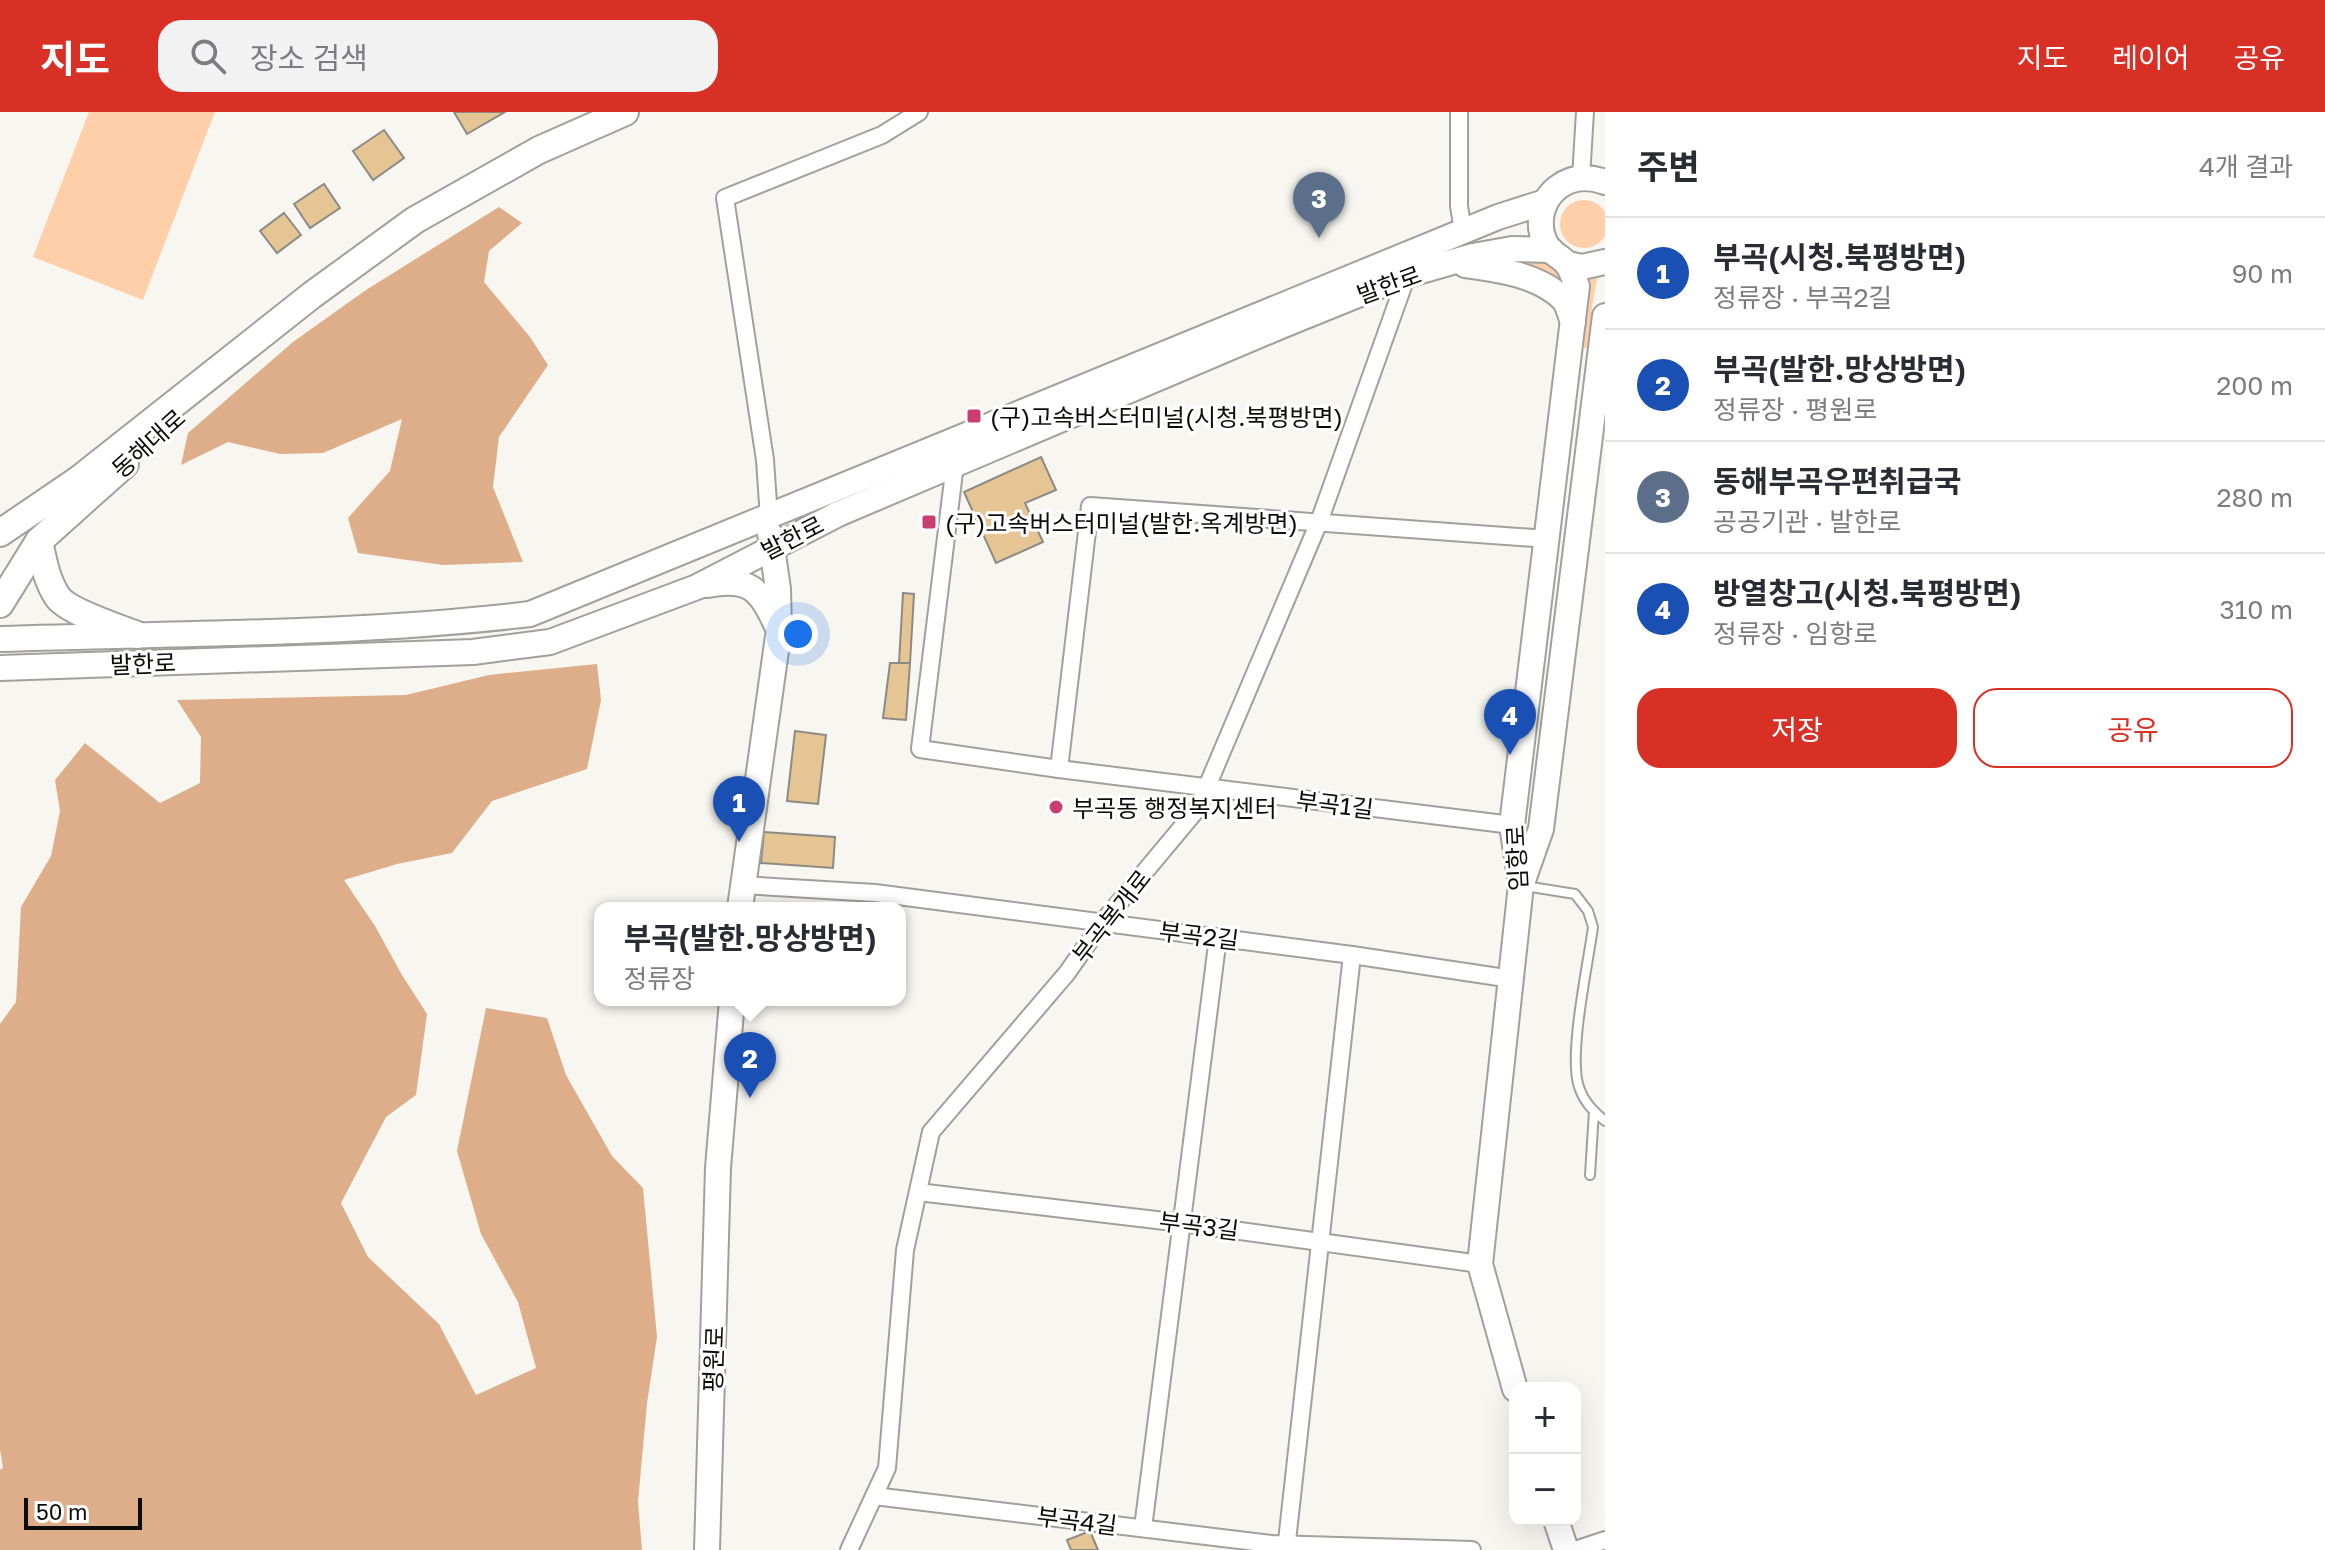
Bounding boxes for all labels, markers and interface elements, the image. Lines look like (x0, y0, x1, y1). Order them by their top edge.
search box (158, 20, 718, 92)
icon: search (186, 34, 230, 78)
text: 지도 (40, 36, 110, 81)
text: 장소 검색 (250, 40, 368, 76)
text: 지도 (2017, 41, 2068, 74)
text: 레이어 (2112, 41, 2189, 74)
text: 공유 (2233, 41, 2285, 74)
text: 주변 (1637, 146, 1700, 186)
text: 4개 결과 (2199, 151, 2293, 182)
pin: 3 (1293, 172, 1345, 238)
text: 부곡(시청.북평방면) (1713, 239, 1966, 275)
text: 1 (1656, 258, 1670, 289)
text: 90 m (2232, 258, 2293, 289)
street label: 발한로 (1353, 259, 1425, 309)
text: 정류장 · 부곡2길 (1713, 282, 1892, 313)
text: 부곡(발한.망상방면) (1713, 351, 1966, 387)
text: 2 (1655, 370, 1671, 401)
text: 200 m (2216, 370, 2293, 401)
text: 정류장 · 평원로 (1713, 394, 1877, 425)
place label: (구)고속버스터미널(시청.북평방면) (990, 402, 1343, 431)
street label: 동해대로 (105, 403, 191, 483)
marker: (구)고속버스터미널(시청.북평방면) (965, 407, 983, 425)
text: 동해부곡우편취급국 (1713, 463, 1961, 499)
text: 3 (1655, 482, 1671, 513)
text: 280 m (2216, 482, 2293, 513)
text: 공공기관 · 발한로 (1713, 506, 1901, 537)
place label: (구)고속버스터미널(발한.옥계방면) (945, 508, 1298, 537)
street label: 발한로 (756, 509, 828, 565)
marker: (구)고속버스터미널(발한.옥계방면) (920, 513, 938, 531)
text: 방열창고(시청.북평방면) (1713, 575, 2021, 611)
text: 4 (1655, 594, 1671, 625)
text: 310 m (2220, 594, 2293, 625)
your location (778, 614, 818, 654)
text: 정류장 · 임항로 (1713, 618, 1877, 649)
street label: 발한로 (109, 647, 177, 679)
button: 저장 (1637, 688, 1957, 768)
button: 공유 (1973, 688, 2293, 768)
pin: 4 (1484, 689, 1536, 755)
pin: 1 (713, 776, 765, 842)
street label: 부곡1길 (1295, 785, 1375, 823)
place label: 부곡동 행정복지센터 (1072, 793, 1277, 822)
marker: 부곡동 행정복지센터 (1047, 798, 1065, 816)
street label: 임항로 (1500, 824, 1532, 892)
street label: 부곡복개로 (1066, 864, 1156, 968)
popup (594, 902, 906, 1006)
street label: 부곡2길 (1157, 916, 1241, 954)
text: 부곡(발한.망상방면) (623, 920, 877, 956)
text: 정류장 (623, 963, 695, 994)
pin: 2 (724, 1032, 776, 1098)
street label: 부곡3길 (1157, 1206, 1241, 1244)
street label: 평원로 (697, 1325, 729, 1393)
map controls (1509, 1382, 1581, 1526)
button: + (1509, 1382, 1581, 1454)
button: − (1509, 1454, 1581, 1526)
scale bar (24, 1494, 142, 1530)
text: 50 m (36, 1498, 87, 1525)
street label: 부곡4길 (1035, 1501, 1119, 1539)

